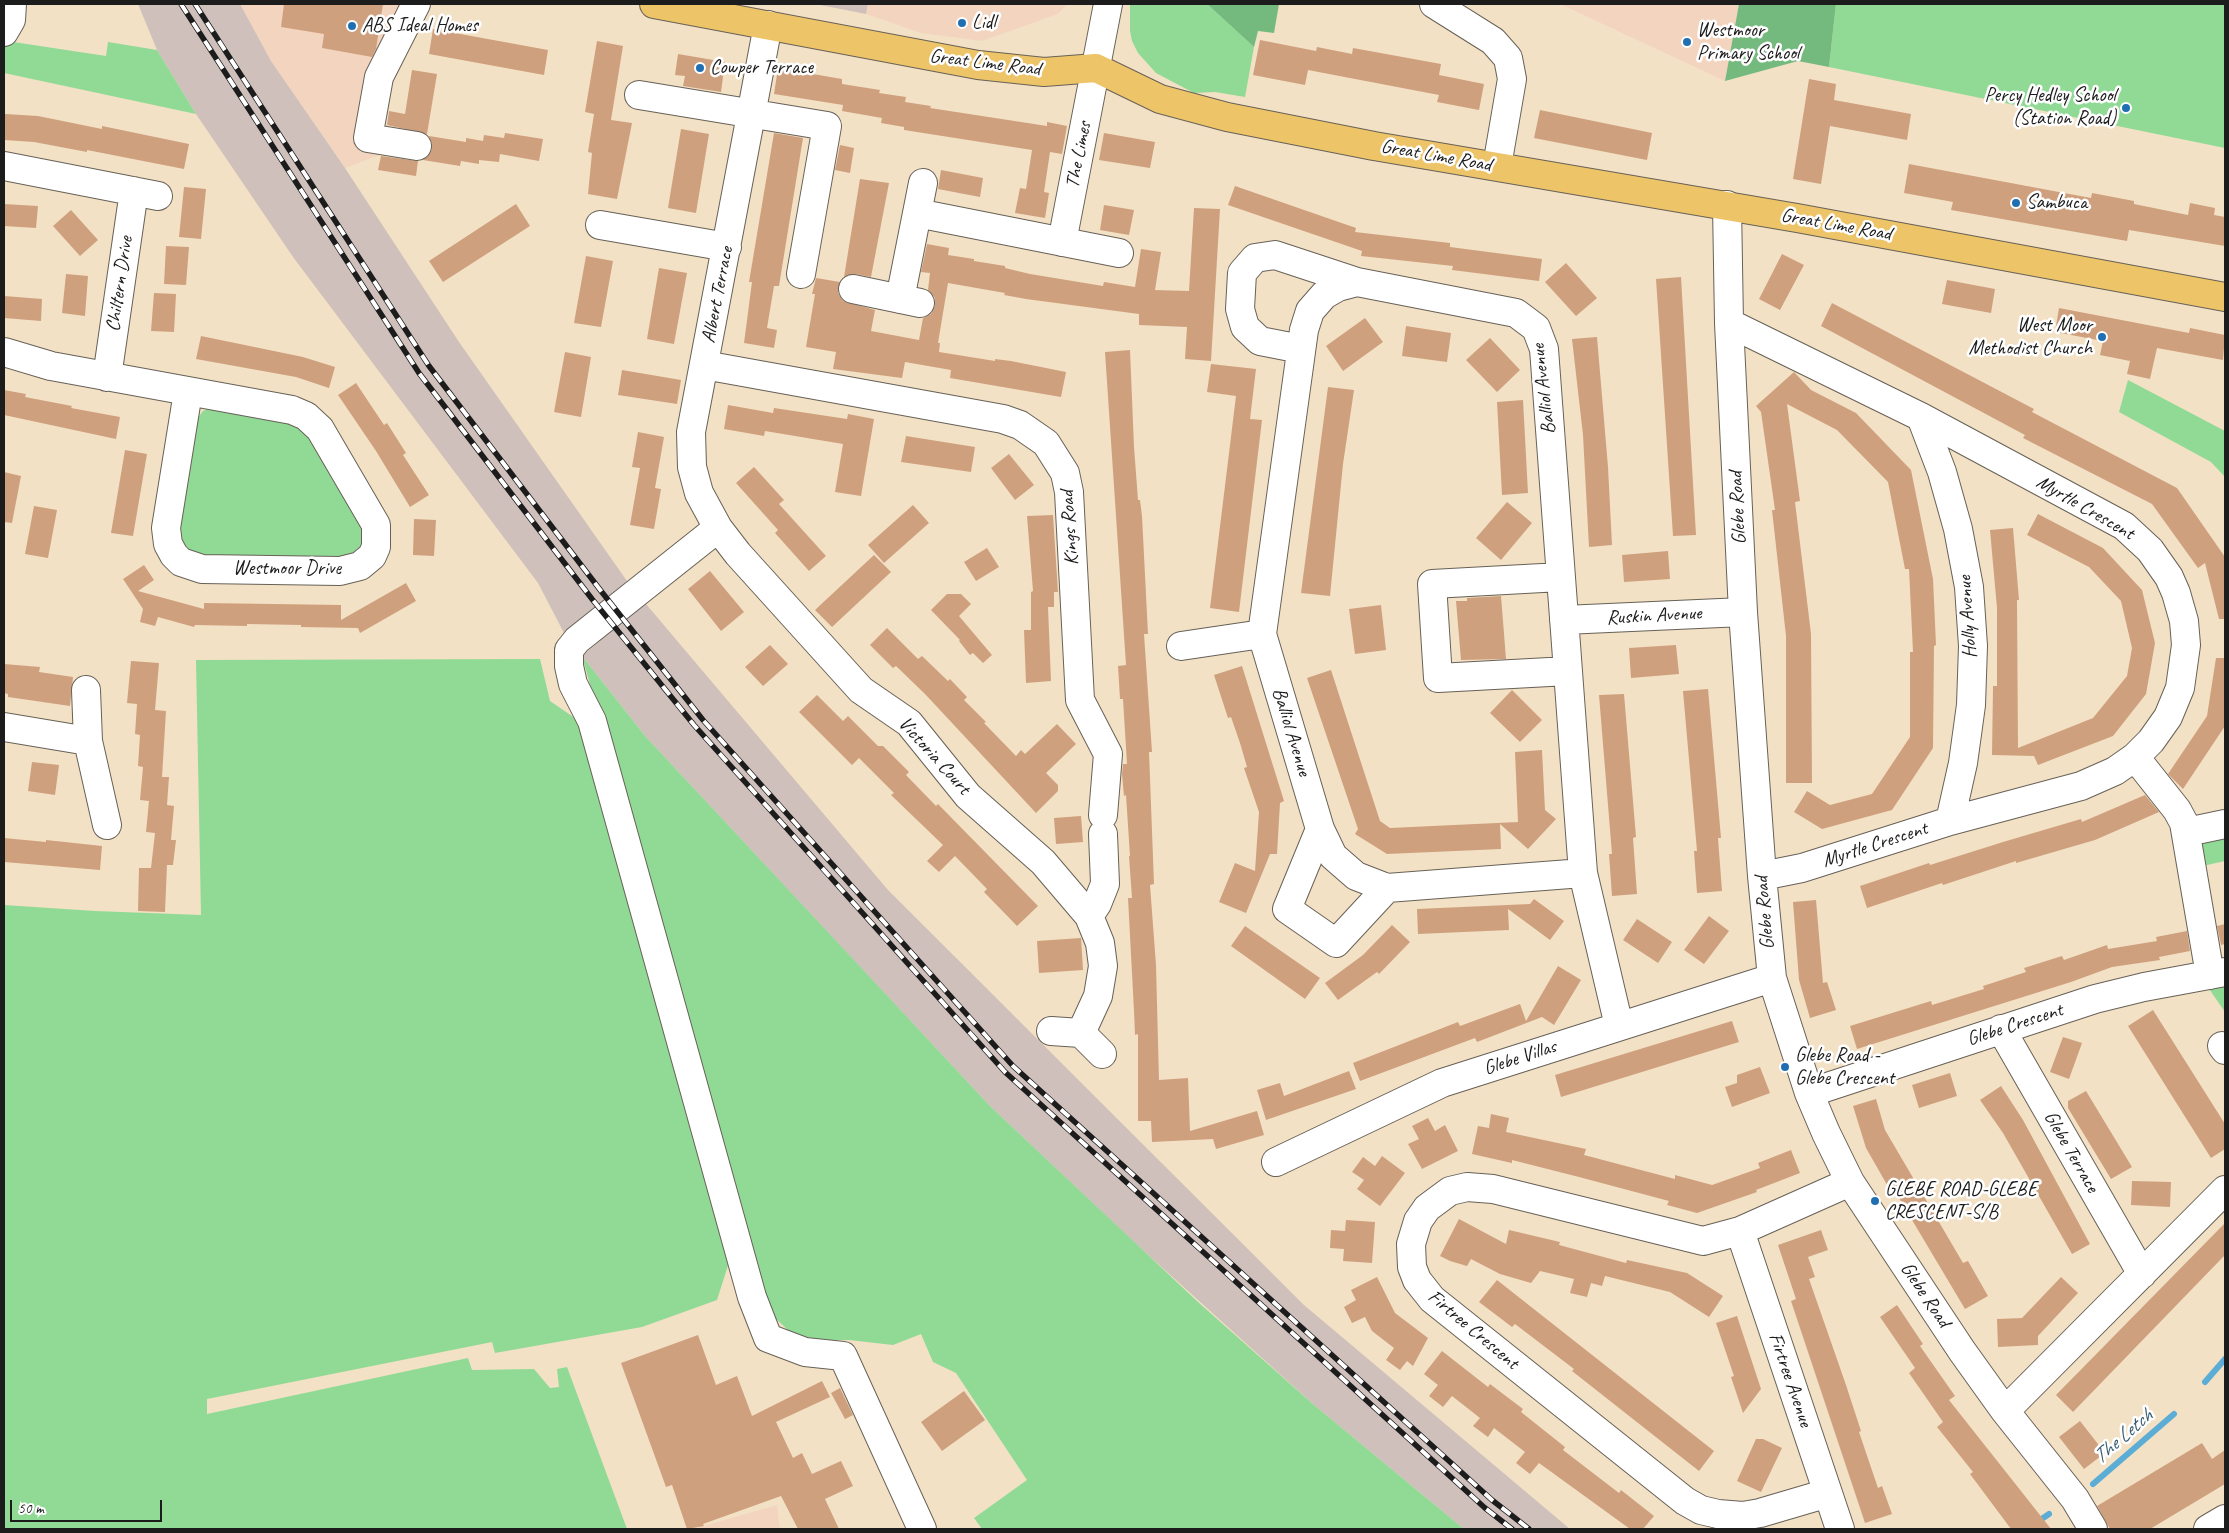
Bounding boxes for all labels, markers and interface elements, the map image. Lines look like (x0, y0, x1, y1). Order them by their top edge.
place label: Lidl (972, 11, 996, 35)
place label: ABS Ideal Homes (362, 14, 478, 38)
marker: Lidl (956, 17, 968, 29)
place label: Westmoor Primary School (1697, 19, 1799, 66)
marker: ABS Ideal Homes (346, 20, 358, 32)
marker: Westmoor Primary School (1681, 36, 1693, 48)
street label: Great Lime Road (928, 44, 1042, 82)
place label: Cowper Terrace (710, 56, 813, 80)
marker: Cowper Terrace (694, 62, 706, 74)
place label: Percy Hedley School (Station Road) (1985, 84, 2116, 131)
marker: Percy Hedley School (Station Road) (2120, 102, 2132, 114)
street label: The Limes (1061, 120, 1097, 190)
street label: Great Lime Road (1379, 135, 1493, 177)
place label: Sambuca (2026, 191, 2087, 215)
marker: Sambuca (2010, 197, 2022, 209)
street label: Great Lime Road (1779, 204, 1893, 246)
street label: Chiltern Drive (101, 235, 139, 333)
street label: Albert Terrace (697, 245, 739, 345)
place label: West Moor Methodist Church (1968, 314, 2092, 361)
marker: West Moor Methodist Church (2096, 331, 2108, 343)
street label: Balliol Avenue (1527, 342, 1561, 436)
street label: Myrtle Crescent (2032, 470, 2138, 546)
street label: Glebe Road (1724, 471, 1752, 545)
street label: Kings Road (1055, 490, 1085, 566)
street label: Westmoor Drive (233, 557, 341, 581)
street label: Holly Avenue (1953, 575, 1983, 659)
street label: Ruskin Avenue (1606, 602, 1702, 630)
street label: Balliol Avenue (1266, 685, 1316, 779)
street label: Victoria Court (893, 712, 975, 800)
street label: Myrtle Crescent (1819, 817, 1931, 873)
street label: Glebe Road (1750, 875, 1780, 951)
street label: Glebe Crescent (1964, 998, 2066, 1052)
street label: Glebe Villas (1481, 1035, 1559, 1081)
place label: Glebe Road - Glebe Crescent (1795, 1044, 1894, 1091)
marker: Glebe Road - Glebe Crescent (1779, 1061, 1791, 1073)
street label: Glebe Terrace (2038, 1107, 2104, 1197)
place label: GLEBE ROAD-GLEBE CRESCENT-S/B (1885, 1178, 2037, 1225)
marker: GLEBE ROAD-GLEBE CRESCENT-S/B (1869, 1195, 1881, 1207)
street label: Glebe Road (1895, 1258, 1955, 1332)
street label: Firtree Crescent (1423, 1285, 1523, 1375)
street label: Firtree Avenue (1763, 1330, 1817, 1430)
water label: The Letch (2088, 1404, 2158, 1470)
scale bar (12, 1490, 165, 1522)
text: 50 m (18, 1499, 44, 1518)

